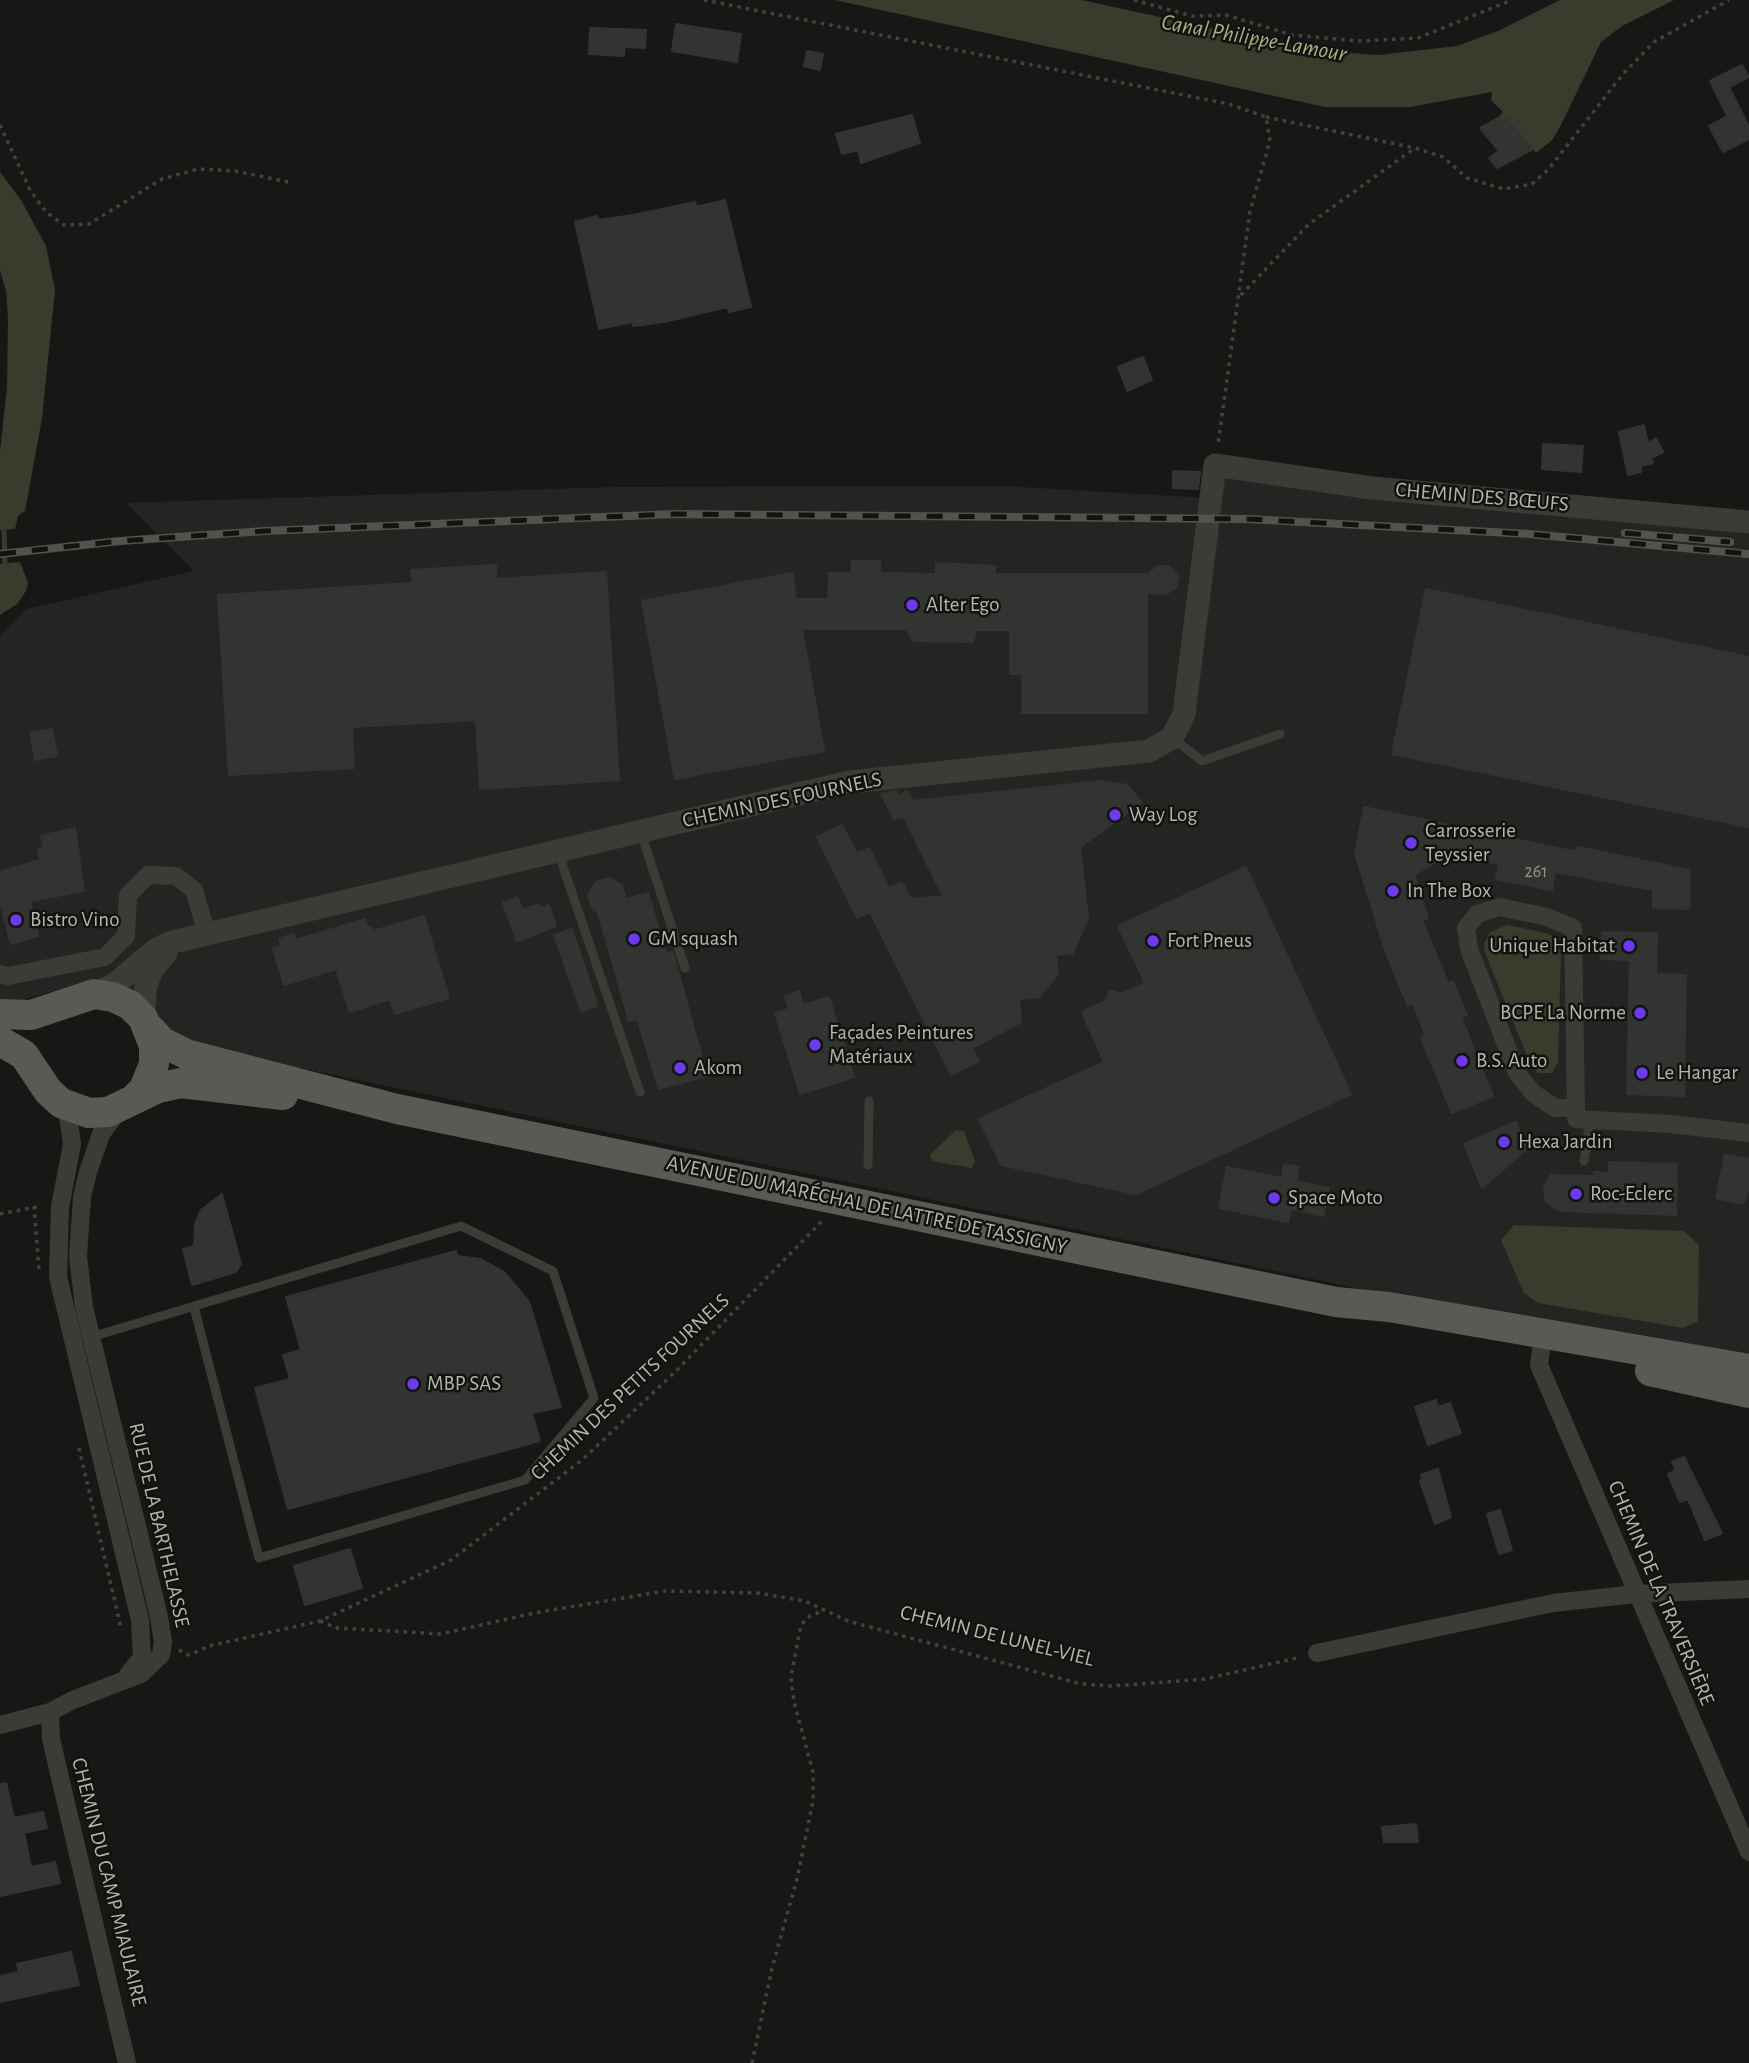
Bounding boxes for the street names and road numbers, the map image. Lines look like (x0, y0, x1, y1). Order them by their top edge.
street label: CHEMIN DES BŒUFS (1394, 477, 1570, 517)
street label: CHEMIN DES FOURNELS (680, 767, 884, 833)
street label: AVENUE DU MARÉCHAL DE LATTRE DE TASSIGNY (664, 1150, 1070, 1260)
street label: CHEMIN DES PETITS FOURNELS (525, 1288, 735, 1486)
street label: RUE DE LA BARTHELASSE (123, 1420, 195, 1630)
street label: CHEMIN DE LA TRAVERSIÈRE (1602, 1477, 1720, 1709)
street label: CHEMIN DE LUNEL-VIEL (898, 1600, 1096, 1672)
street label: CHEMIN DU CAMP MIAULAIRE (66, 1755, 152, 2009)

